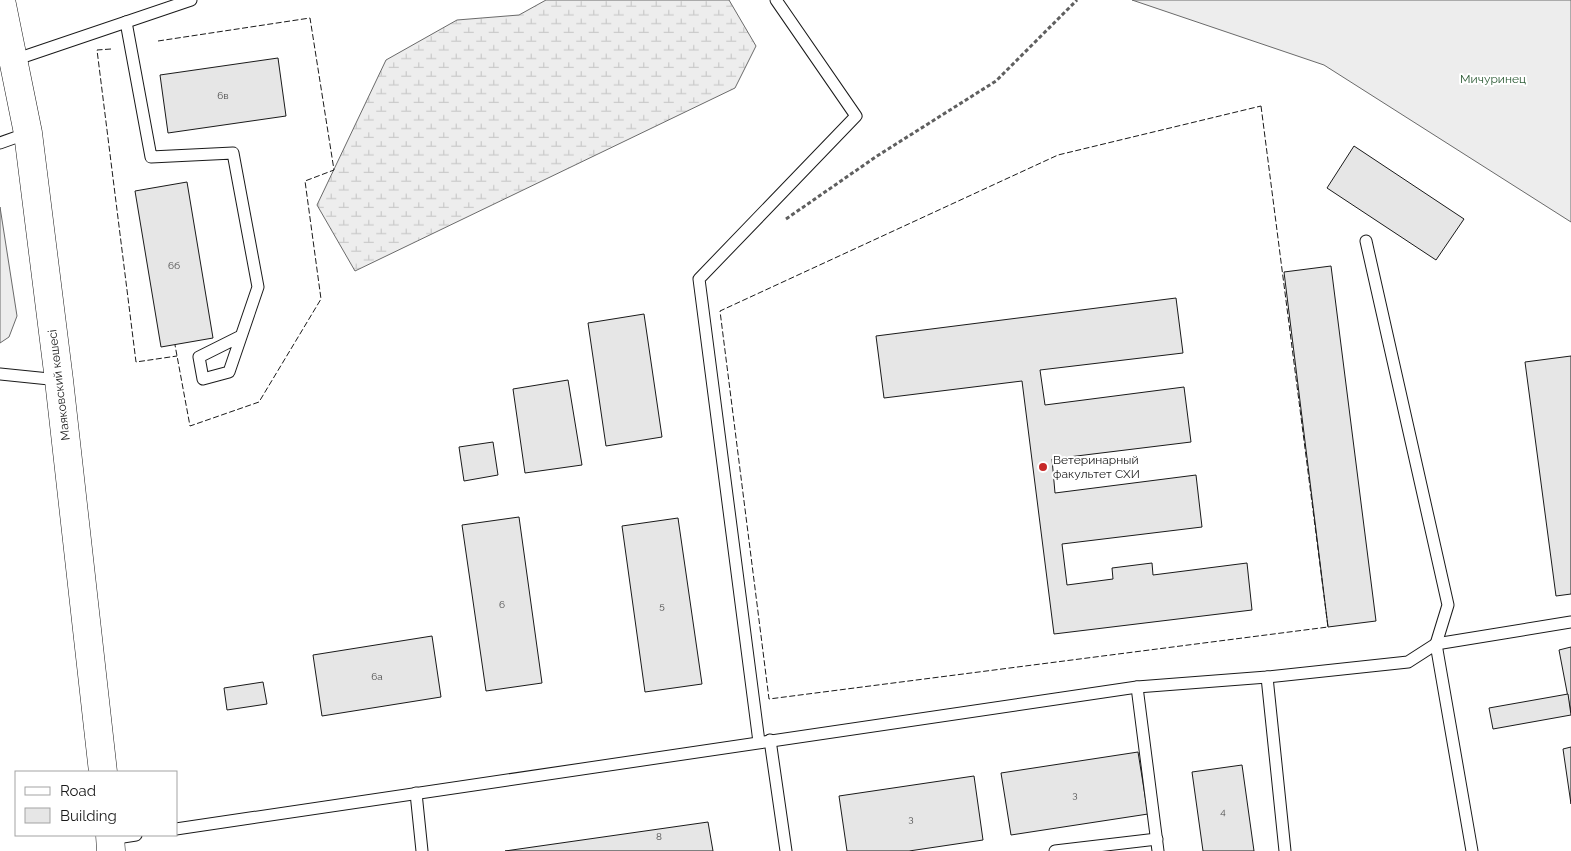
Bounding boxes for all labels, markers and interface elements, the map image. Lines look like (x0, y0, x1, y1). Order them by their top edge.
park label: Мичуринец (1460, 72, 1526, 86)
house number: 6в (217, 90, 229, 101)
house number: 6б (168, 260, 180, 271)
street label: Маяковский көшесі (45, 329, 73, 441)
place label: Ветеринарный факультет СХИ (1053, 453, 1140, 481)
marker: Ветеринарный факультет СХИ (1037, 461, 1049, 473)
house number: 6 (499, 599, 505, 610)
house number: 5 (659, 600, 665, 611)
house number: 6а (371, 671, 383, 682)
legend (15, 771, 178, 836)
text: Road (60, 782, 96, 800)
house number: 3 (1072, 789, 1078, 800)
house number: 4 (1220, 806, 1226, 817)
text: Building (60, 807, 117, 825)
house number: 3 (908, 813, 914, 824)
house number: 8 (656, 831, 662, 842)

